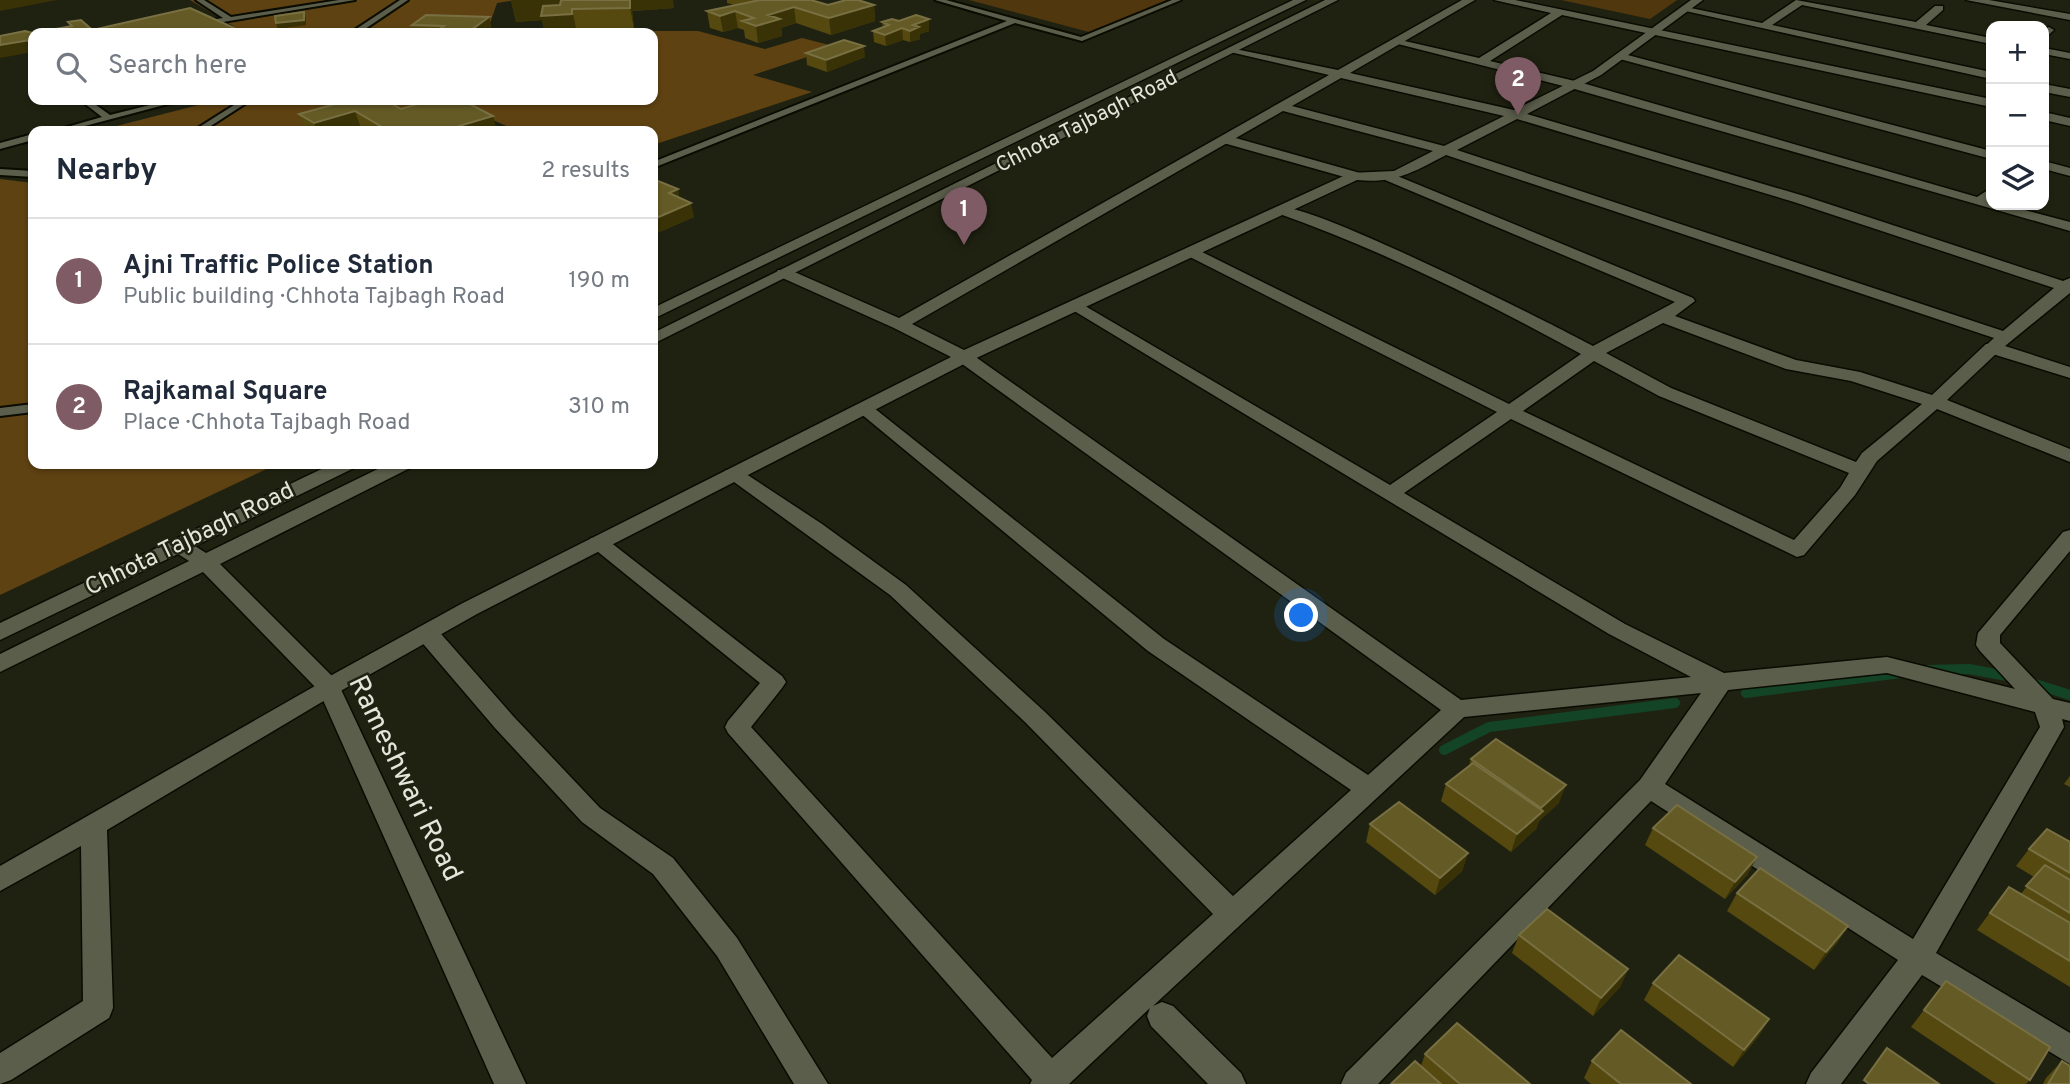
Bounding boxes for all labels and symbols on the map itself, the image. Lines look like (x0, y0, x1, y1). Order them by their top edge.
pin: 2 (1495, 57, 1541, 115)
street label: Chhota Tajbagh Road (992, 64, 1182, 180)
pin: 1 (941, 187, 987, 245)
street label: Chhota Tajbagh Road (80, 476, 300, 604)
your location (1284, 598, 1318, 632)
street label: Rameshwari Road (338, 670, 470, 888)

